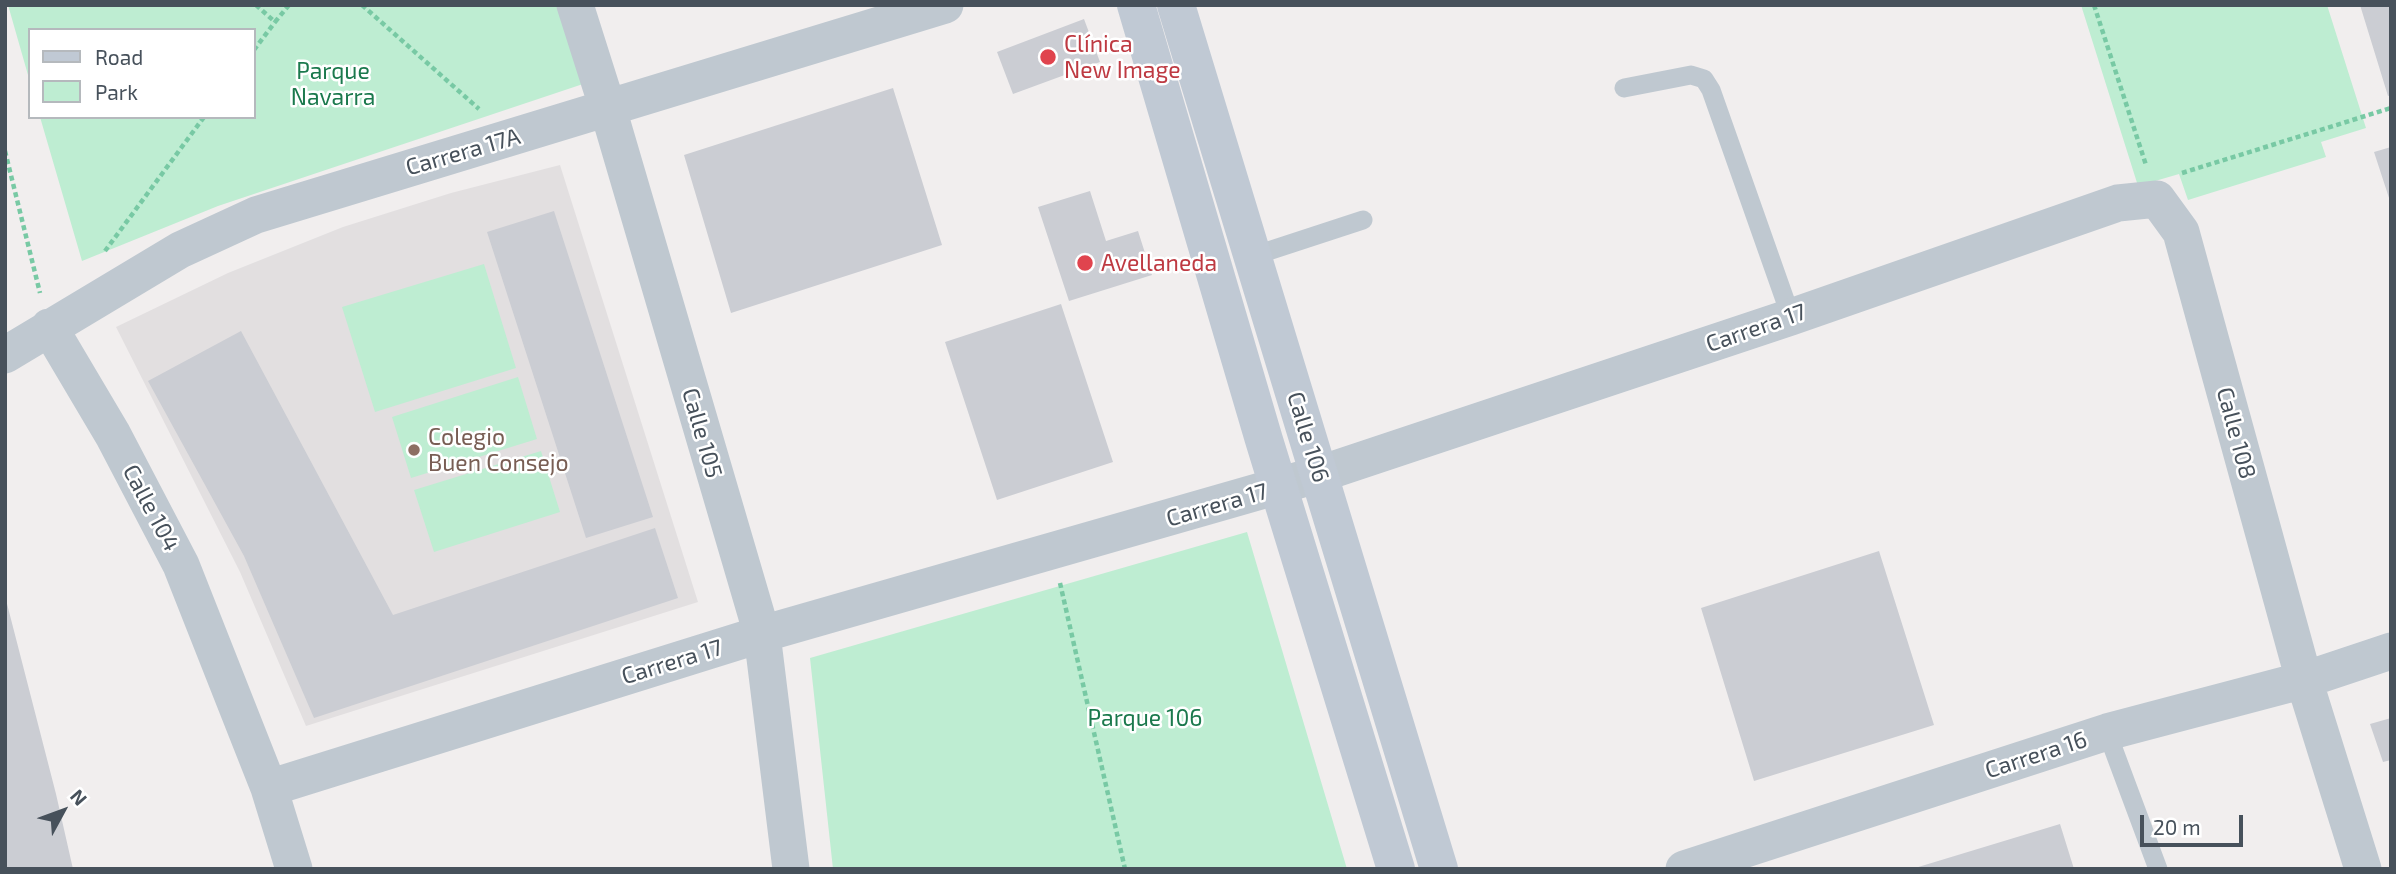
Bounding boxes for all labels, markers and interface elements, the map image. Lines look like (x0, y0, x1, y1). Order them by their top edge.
legend (28, 28, 256, 119)
place label: Clínica New Image (1064, 30, 1181, 84)
text: Road (95, 44, 143, 69)
marker: Clínica New Image (1038, 47, 1058, 67)
park label: Parque Navarra (291, 57, 375, 111)
text: Park (95, 79, 138, 104)
street label: Carrera 17A (403, 123, 523, 181)
place label: Avellaneda (1101, 249, 1217, 277)
marker: Avellaneda (1075, 253, 1095, 273)
street label: Carrera 17 (1702, 298, 1810, 358)
street label: Calle 108 (2211, 384, 2261, 482)
street label: Calle 105 (676, 385, 728, 481)
street label: Calle 106 (1281, 388, 1335, 486)
place label: Colegio Buen Consejo (428, 423, 569, 477)
marker: Colegio Buen Consejo (406, 442, 422, 458)
street label: Calle 104 (117, 460, 185, 556)
street label: Carrera 17 (1163, 477, 1271, 533)
street label: Carrera 17 (618, 634, 726, 690)
park label: Parque 106 (1088, 704, 1202, 732)
street label: Carrera 16 (1982, 726, 2090, 784)
north arrow (28, 776, 98, 846)
text: N (66, 784, 92, 810)
scale bar (2144, 800, 2247, 844)
text: 20 m (2153, 814, 2201, 839)

